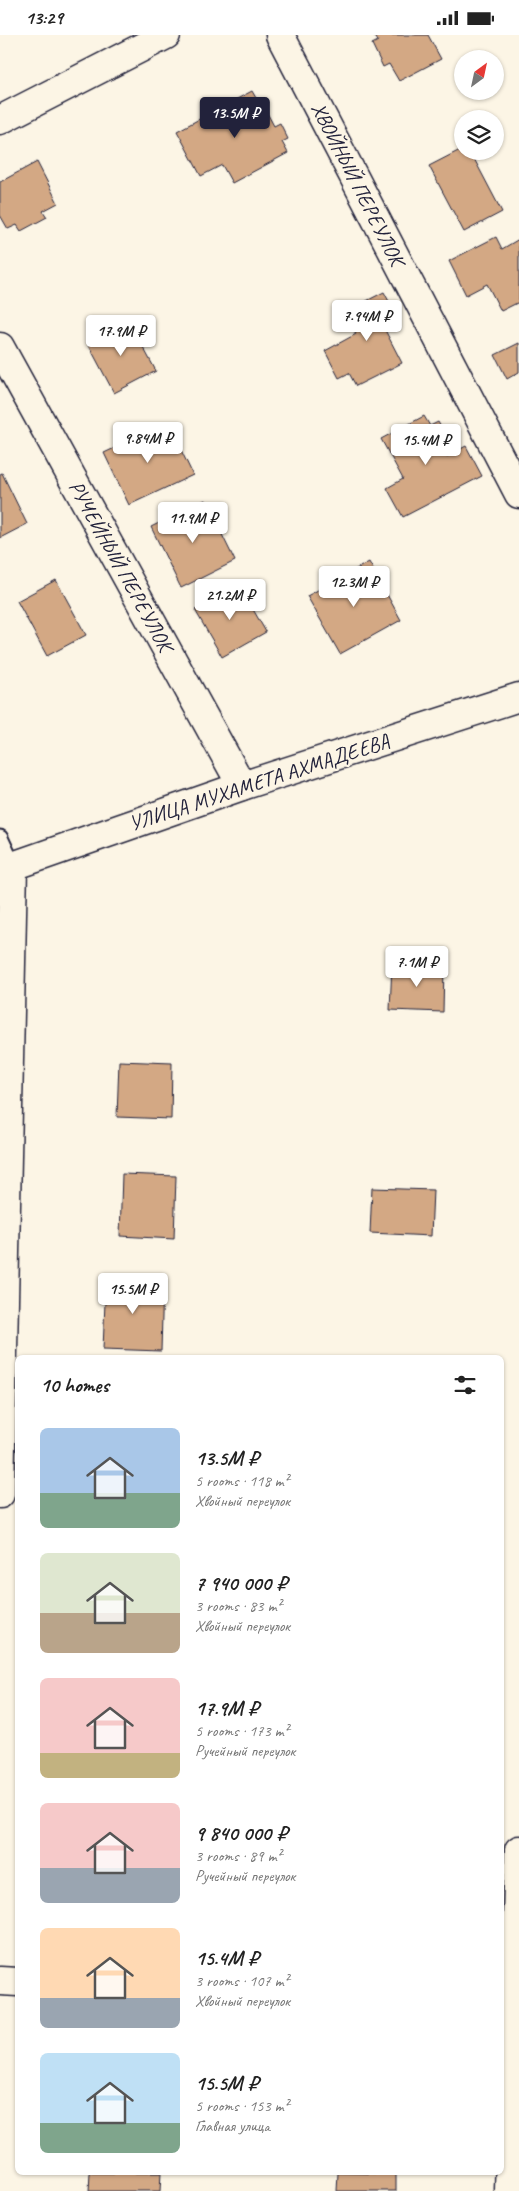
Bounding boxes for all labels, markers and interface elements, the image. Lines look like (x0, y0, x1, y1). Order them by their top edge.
text: 13:29 (25, 6, 63, 30)
north arrow (454, 50, 504, 100)
map controls (454, 50, 504, 160)
pin: 13.5M ₽ (189, 97, 281, 139)
street label: ХВОЙНЫЙ ПЕРЕУЛОК (306, 98, 412, 274)
text: 13.5M ₽ (211, 103, 259, 123)
button: layers (454, 110, 504, 160)
pin: 7.94M ₽ (321, 299, 413, 342)
text: 7.94M ₽ (343, 306, 391, 326)
pin: 17.9M ₽ (75, 315, 167, 357)
text: 17.9M ₽ (97, 321, 145, 341)
pin: 9.84M ₽ (102, 421, 194, 464)
pin: 15.4M ₽ (380, 423, 472, 466)
text: 9.84M ₽ (124, 428, 172, 448)
text: 15.4M ₽ (402, 430, 450, 450)
street label: РУЧЕЙНЫЙ ПЕРЕУЛОК (63, 476, 181, 660)
pin: 11.9M ₽ (147, 501, 239, 544)
text: 11.9M ₽ (169, 508, 217, 528)
pin: 12.3M ₽ (308, 565, 400, 608)
text: 12.3M ₽ (330, 572, 378, 592)
pin: 21.2M ₽ (184, 579, 276, 621)
text: 21.2M ₽ (206, 585, 254, 605)
street label: УЛИЦА МУХАМЕТА АХМАДЕЕВА (126, 727, 393, 836)
pin: 7.1M ₽ (376, 945, 458, 988)
text: 7.1M ₽ (396, 952, 438, 972)
pin: 15.5M ₽ (87, 1273, 179, 1315)
text: 15.5M ₽ (109, 1279, 157, 1299)
icon: filters (451, 1371, 479, 1399)
text: 10 homes (40, 1372, 109, 1398)
text: 13.5M ₽ (195, 1445, 258, 1471)
icon: home (80, 1448, 140, 1508)
text: 5 rooms · 118 m² (195, 1471, 289, 1491)
text: Хвойный переулок (195, 1491, 290, 1511)
text: 7 940 000 ₽ (195, 1570, 287, 1596)
icon: home (80, 1573, 140, 1633)
text: 3 rooms · 83 m² (195, 1596, 281, 1616)
text: Хвойный переулок (195, 1616, 290, 1636)
text: 17.9M ₽ (195, 1695, 258, 1721)
icon: home (80, 1698, 140, 1758)
text: 5 rooms · 173 m² (195, 1721, 289, 1741)
text: Ручейный переулок (195, 1741, 295, 1761)
text: 9 840 000 ₽ (195, 1820, 287, 1846)
icon: home (80, 1823, 140, 1883)
text: 3 rooms · 89 m² (195, 1846, 281, 1866)
text: Ручейный переулок (195, 1866, 295, 1886)
text: 15.4M ₽ (195, 1945, 258, 1971)
icon: home (80, 1948, 140, 2008)
text: 3 rooms · 107 m² (195, 1971, 289, 1991)
text: Хвойный переулок (195, 1991, 290, 2011)
text: 15.5M ₽ (195, 2070, 258, 2096)
icon: home (80, 2073, 140, 2133)
text: 5 rooms · 153 m² (195, 2096, 289, 2116)
text: Главная улица (195, 2116, 270, 2136)

